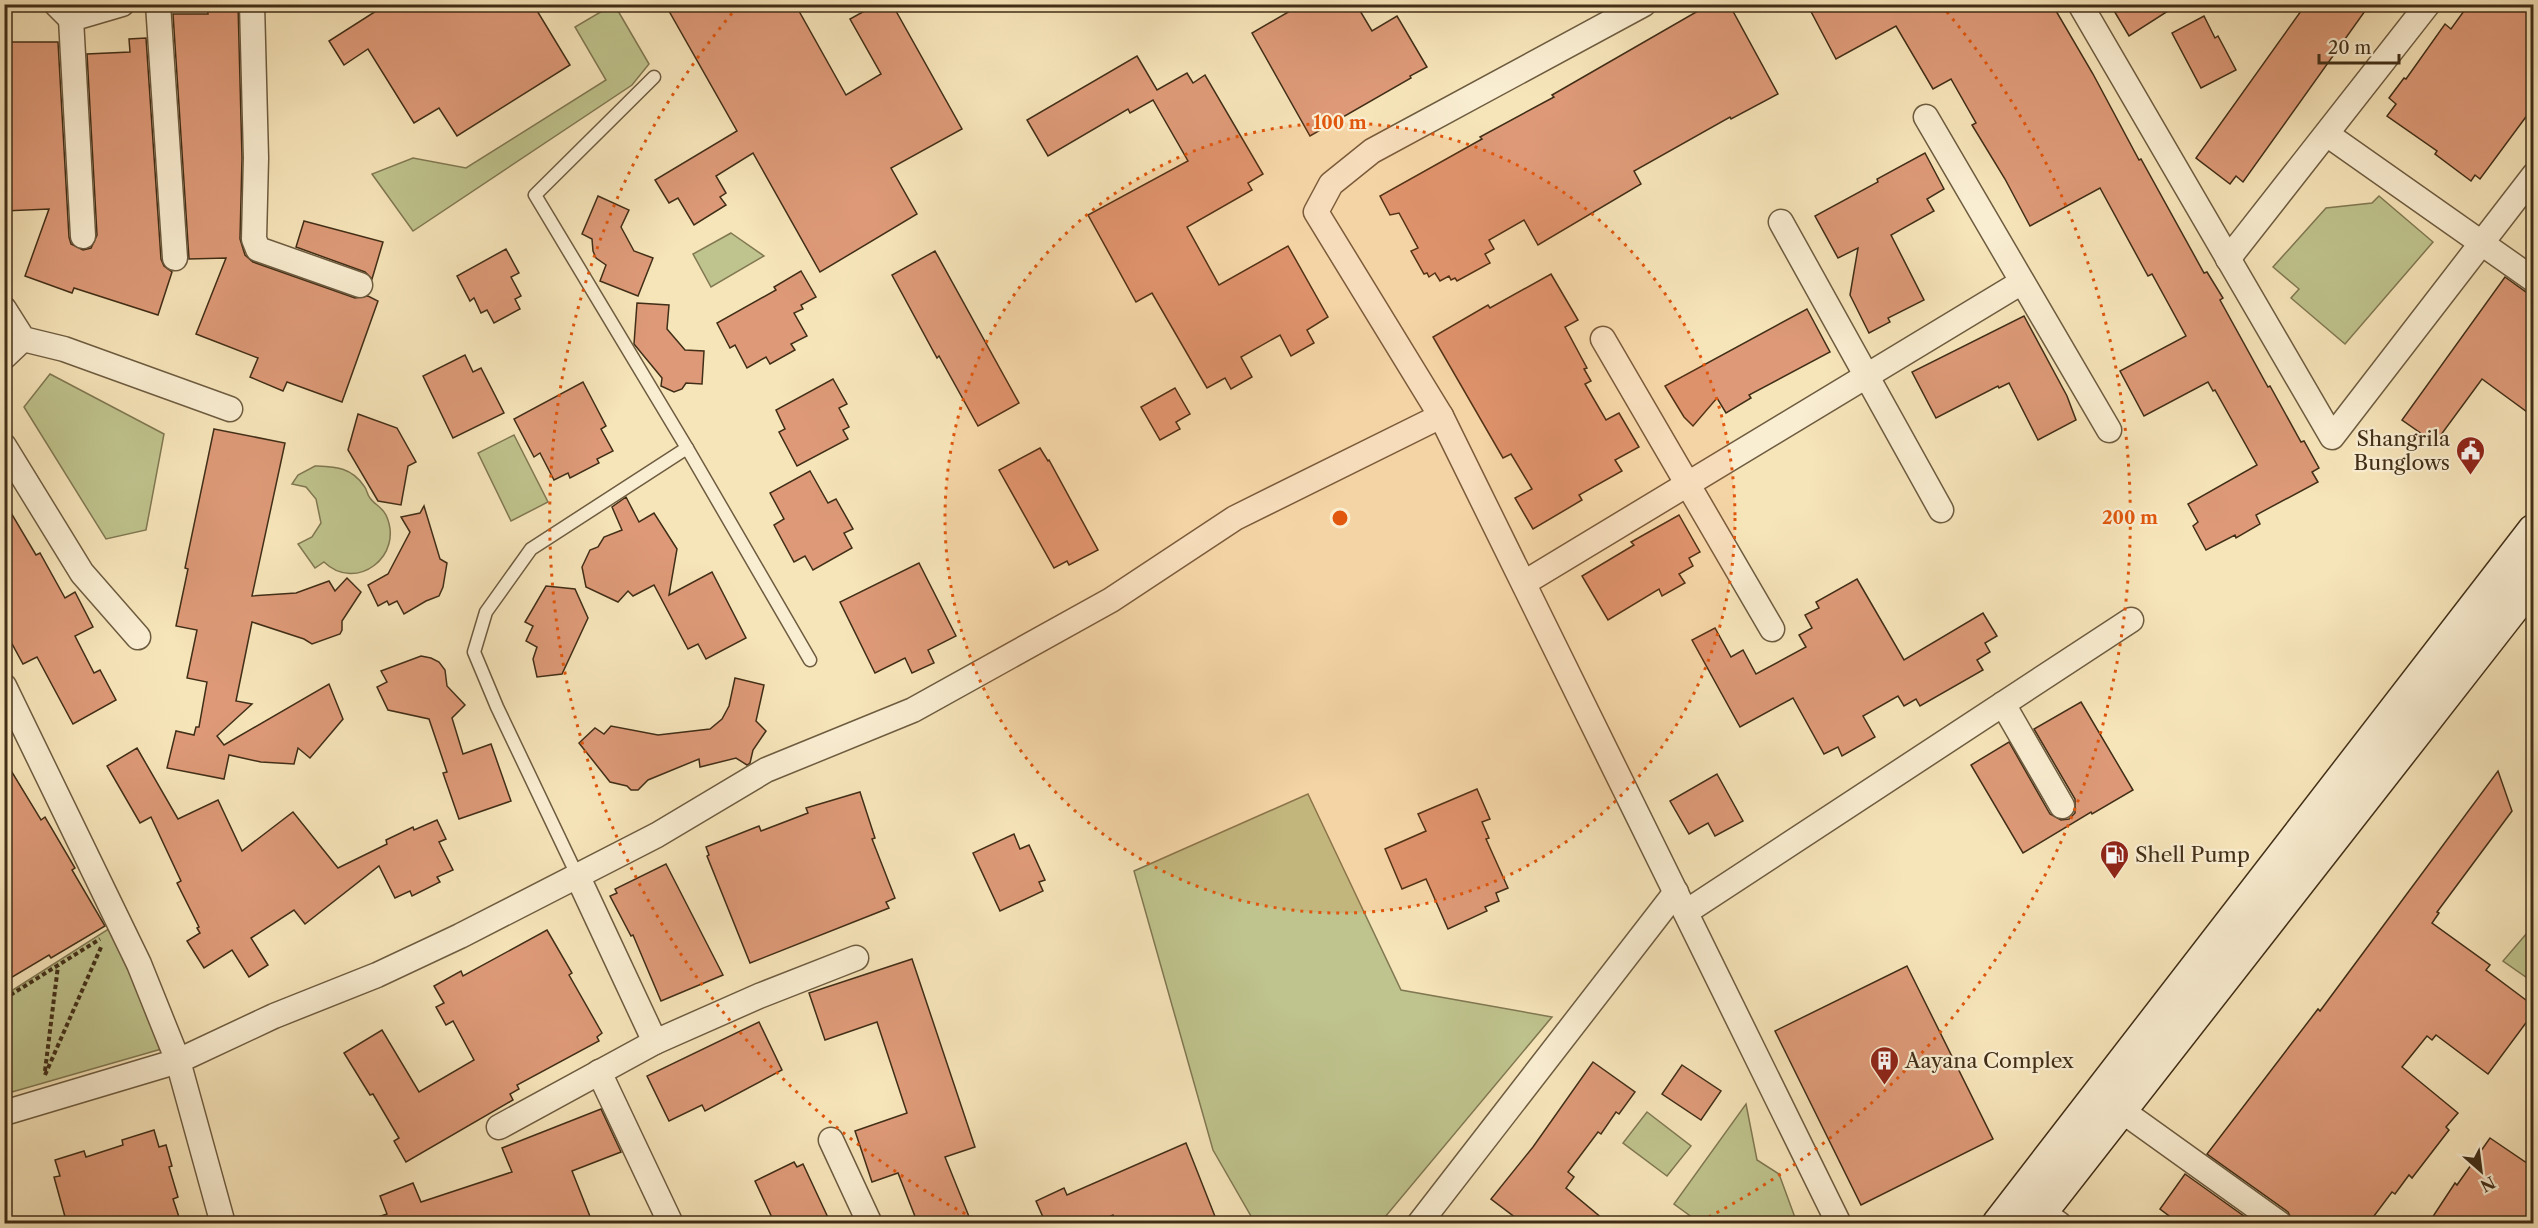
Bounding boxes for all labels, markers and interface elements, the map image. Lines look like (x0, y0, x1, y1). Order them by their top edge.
scale bar (2319, 27, 2398, 65)
text: 20 m (2328, 37, 2372, 59)
text: 100 m (1313, 112, 1367, 134)
place label: Shangrila Bunglows (2354, 426, 2451, 475)
public building icon: Shangrila Bunglows (2455, 434, 2487, 476)
text: 200 m (2102, 507, 2158, 529)
centre of rings (1330, 508, 1350, 528)
fuel station icon: Shell Pump (2098, 838, 2130, 880)
place label: Shell Pump (2135, 842, 2250, 867)
building icon: Aayana Complex (1868, 1044, 1900, 1086)
place label: Aayana Complex (1904, 1048, 2075, 1073)
north arrow (2451, 1141, 2511, 1201)
text: N (2477, 1172, 2499, 1196)

